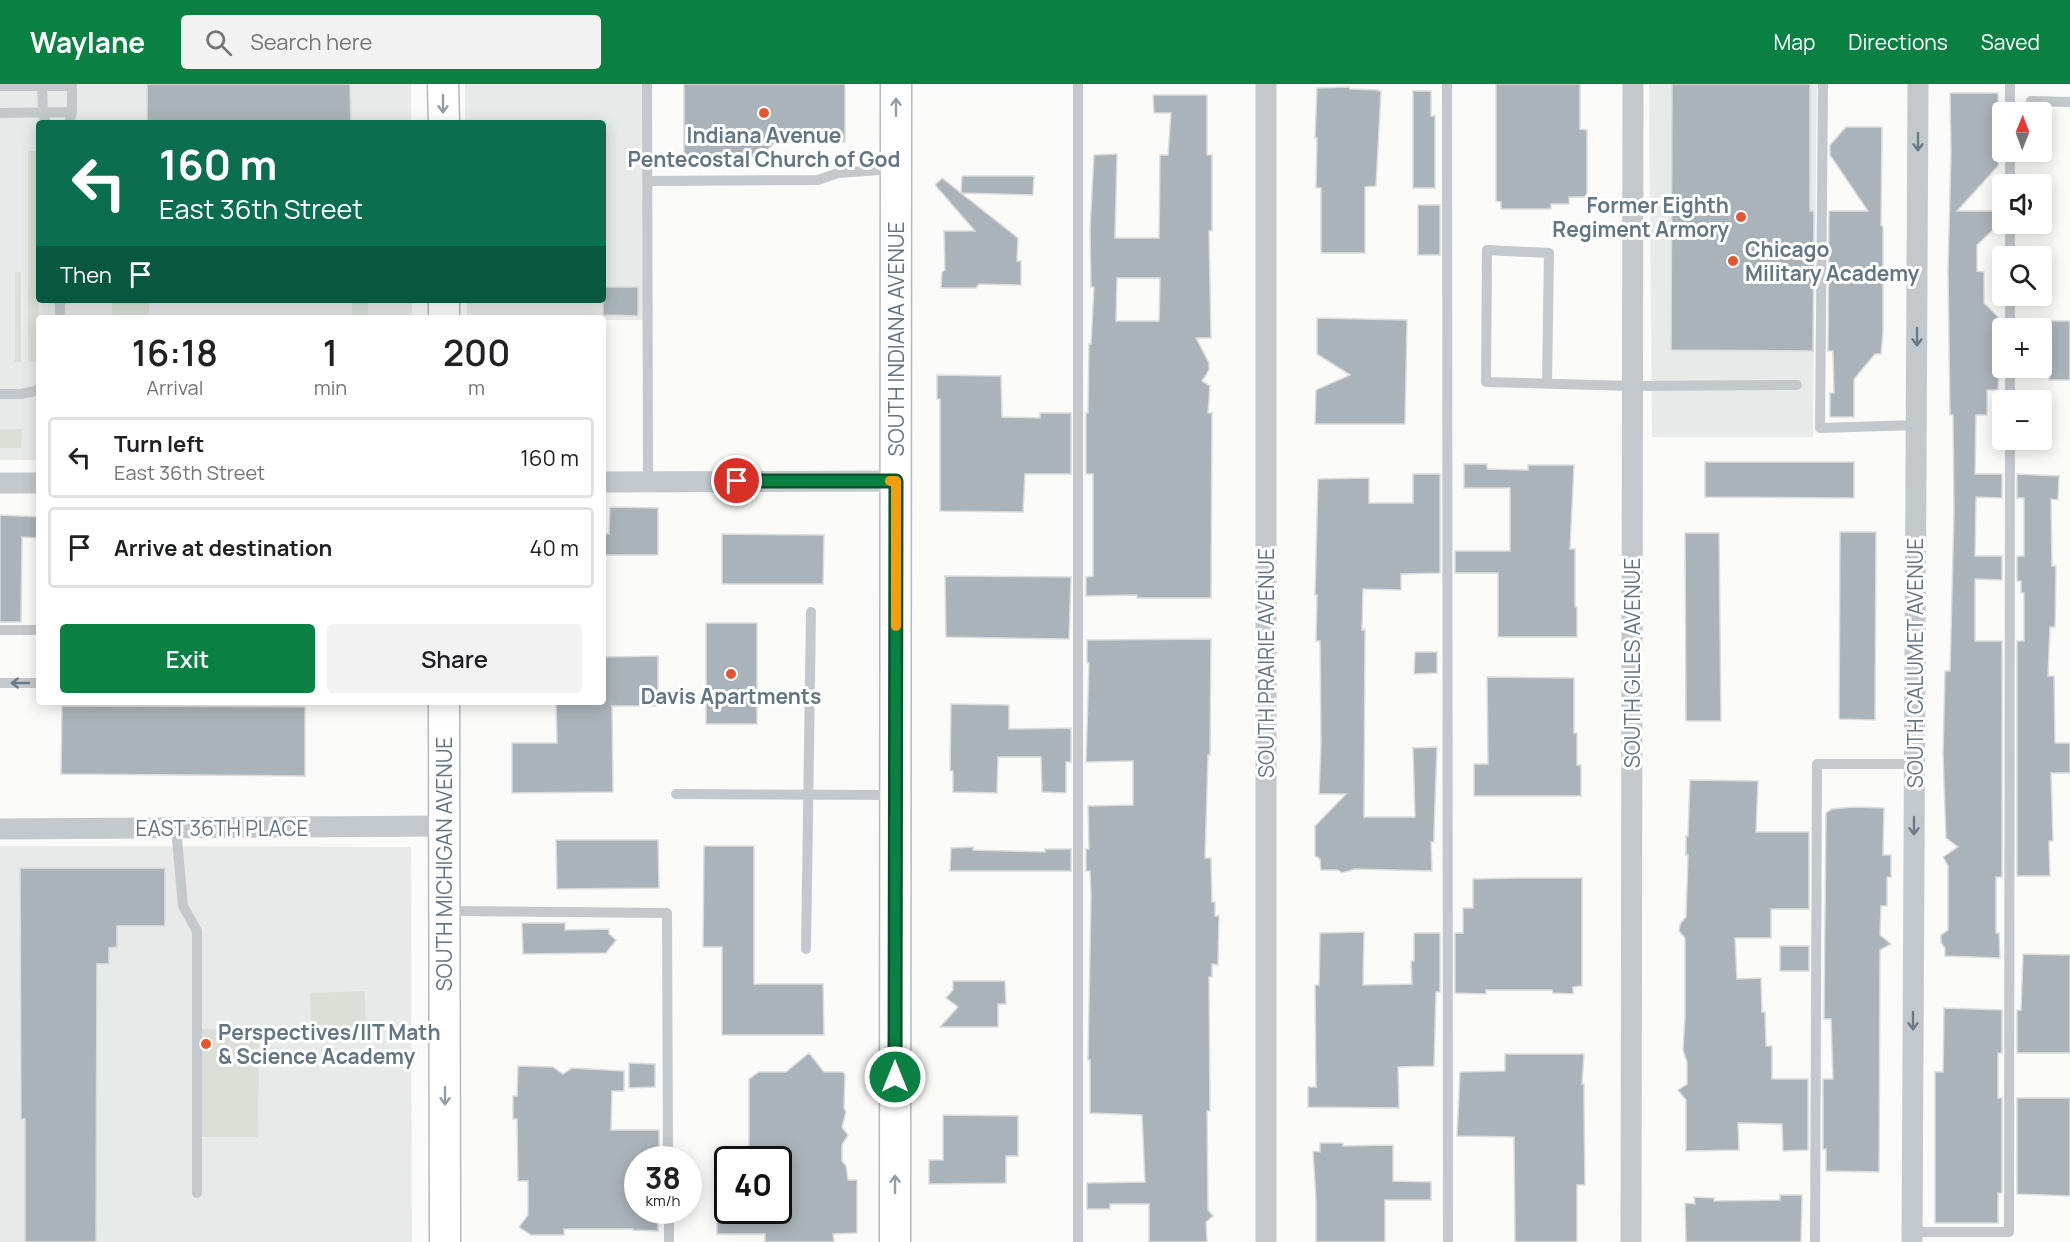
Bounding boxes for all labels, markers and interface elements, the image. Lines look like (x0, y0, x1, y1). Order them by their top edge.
search box (181, 15, 601, 69)
text: Waylane (30, 23, 145, 61)
icon: search (202, 26, 235, 59)
text: Search here (250, 27, 372, 57)
text: Map (1774, 28, 1815, 56)
text: Directions (1848, 28, 1948, 56)
text: Saved (1981, 28, 2040, 56)
one-way arrow (438, 93, 449, 113)
one-way arrow (890, 97, 902, 117)
north arrow (1992, 102, 2052, 162)
map controls (1992, 102, 2052, 450)
marker: Indiana Avenue Pentecostal Church of God (757, 106, 771, 120)
place label: Indiana Avenue Pentecostal Church of God (628, 121, 900, 173)
one-way arrow (1912, 132, 1924, 152)
text: 160 m (159, 135, 277, 193)
icon: left (60, 144, 138, 222)
button: sound (1992, 174, 2052, 234)
text: East 36th Street (159, 190, 363, 227)
place label: Former Eighth Regiment Armory (1552, 191, 1729, 243)
marker: Former Eighth Regiment Armory (1734, 210, 1748, 224)
street label: SOUTH INDIANA AVENUE (882, 221, 910, 457)
place label: Chicago Military Academy (1745, 235, 1920, 287)
button: search (1992, 246, 2052, 306)
marker: Chicago Military Academy (1726, 254, 1740, 268)
icon: arrive (124, 258, 157, 291)
text: Then (60, 260, 112, 290)
button: + (1992, 318, 2052, 378)
one-way arrow (1911, 327, 1923, 347)
text: 16:18 (132, 328, 218, 377)
text: 1 (323, 328, 338, 377)
text: 200 (443, 328, 510, 377)
text: Arrival (146, 374, 203, 401)
text: min (314, 374, 347, 401)
text: m (468, 374, 485, 401)
button: − (1992, 390, 2052, 450)
text: Turn left (114, 429, 204, 459)
icon: left (63, 441, 96, 474)
text: 160 m (520, 443, 579, 473)
pin (711, 455, 762, 506)
text: East 36th Street (114, 459, 265, 486)
icon: arrive (720, 464, 753, 497)
icon: arrive (63, 531, 96, 564)
text: Arrive at destination (114, 533, 332, 563)
text: 40 m (530, 533, 579, 563)
street label: SOUTH CALUMET AVENUE (1901, 538, 1929, 788)
street label: SOUTH PRAIRIE AVENUE (1252, 548, 1280, 778)
street label: SOUTH GILES AVENUE (1618, 558, 1646, 768)
button: Exit (60, 624, 315, 693)
button: Share (327, 624, 582, 693)
marker: Davis Apartments (724, 667, 738, 681)
one-way arrow (10, 677, 30, 689)
place label: Davis Apartments (641, 682, 821, 710)
street label: SOUTH MICHIGAN AVENUE (430, 737, 458, 991)
street label: EAST 36TH PLACE (136, 814, 308, 842)
one-way arrow (1908, 816, 1920, 836)
one-way arrow (1907, 1011, 1919, 1031)
place label: Perspectives/IIT Math & Science Academy (218, 1018, 441, 1070)
marker: Perspectives/IIT Math & Science Academy (199, 1037, 213, 1051)
position arrow (863, 1045, 927, 1109)
one-way arrow (439, 1086, 451, 1106)
speed limit sign: 40 (714, 1146, 792, 1224)
text: 38 (645, 1157, 681, 1198)
one-way arrow (889, 1174, 901, 1194)
text: km/h (646, 1190, 680, 1211)

